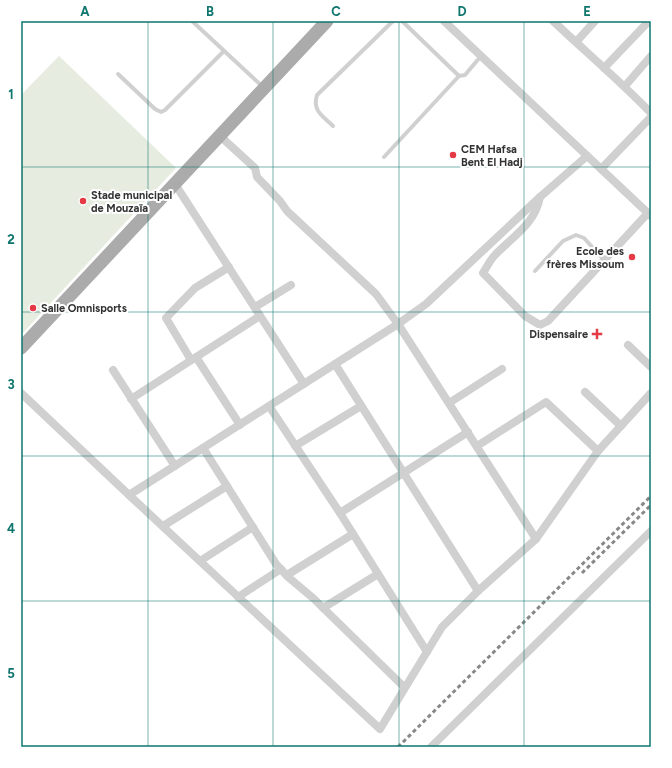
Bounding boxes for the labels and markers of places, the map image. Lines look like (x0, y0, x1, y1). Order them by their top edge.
place label: CEM Hafsa Bent El Hadj (461, 143, 523, 169)
marker: CEM Hafsa Bent El Hadj (448, 150, 458, 160)
place label: Stade municipal de Mouzaïa (91, 189, 172, 215)
marker: Stade municipal de Mouzaïa (78, 196, 88, 206)
place label: Ecole des frères Missoum (547, 245, 624, 271)
marker: Ecole des frères Missoum (627, 252, 637, 262)
place label: Salle Omnisports (41, 302, 127, 315)
marker: Salle Omnisports (28, 303, 38, 313)
place label: Dispensaire (529, 328, 588, 341)
marker: Dispensaire (591, 328, 603, 340)

